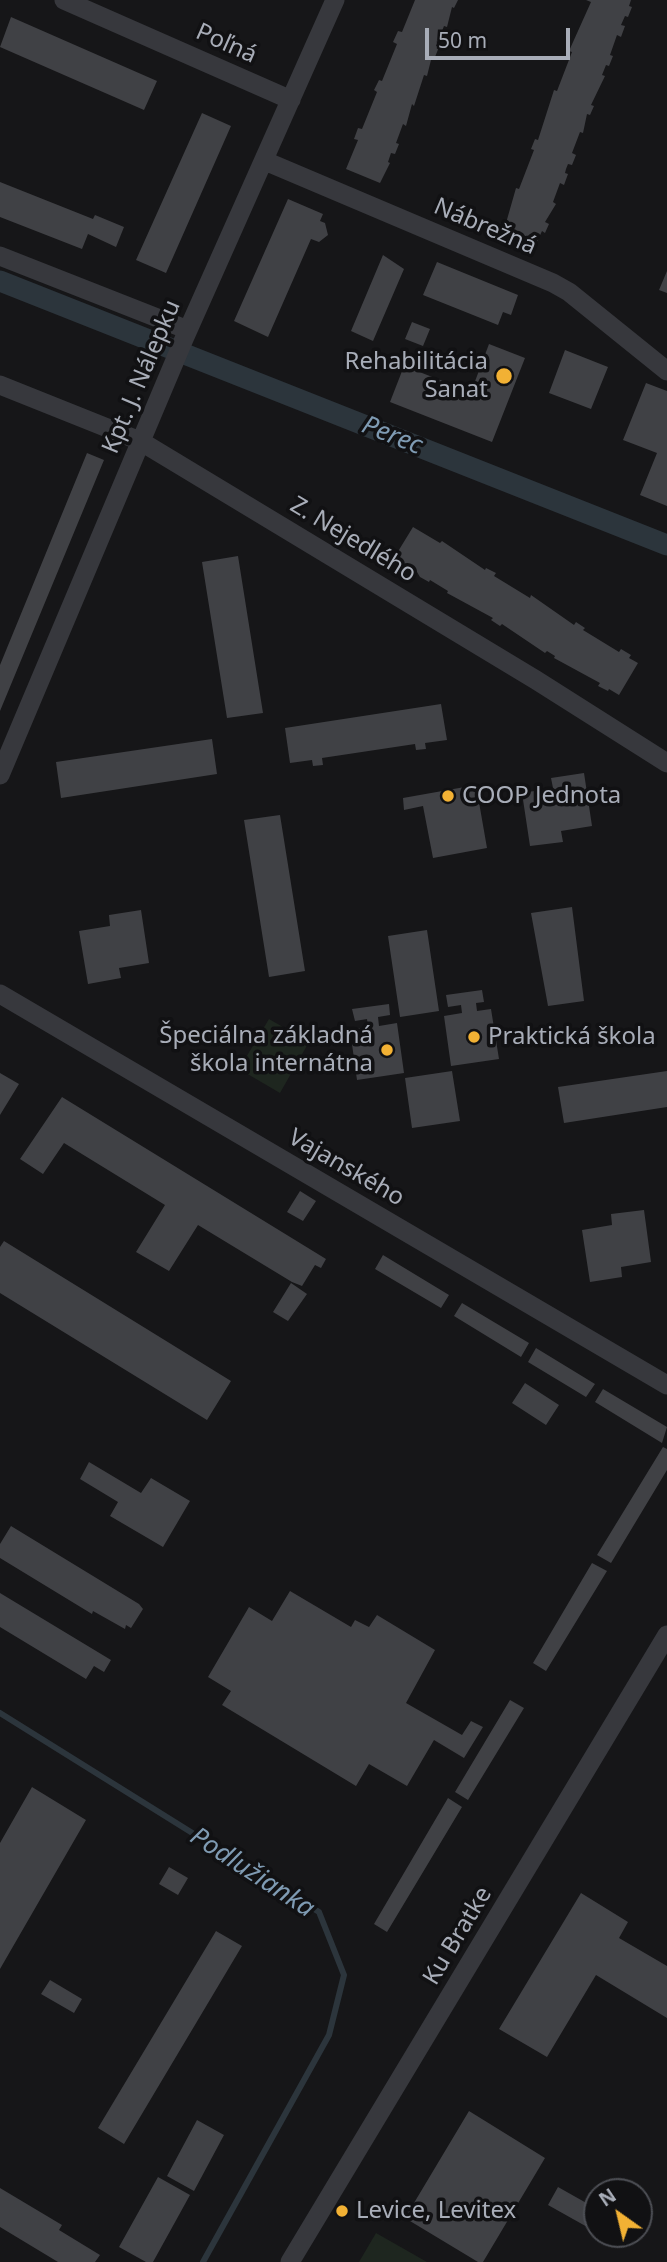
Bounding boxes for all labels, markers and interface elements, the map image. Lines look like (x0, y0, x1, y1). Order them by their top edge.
scale bar (429, 14, 574, 58)
street label: Poľná (191, 18, 261, 70)
text: 50 m (438, 26, 487, 54)
street label: Nábrežná (429, 192, 541, 262)
street label: Kpt. J. Nálepku (97, 296, 187, 458)
place label: Rehabilitácia Sanat (345, 348, 488, 404)
marker: Rehabilitácia Sanat (494, 366, 514, 386)
water label: Perec (357, 410, 427, 462)
street label: Z. Nejedlého (285, 491, 421, 589)
place label: COOP Jednota (462, 782, 621, 810)
marker: COOP Jednota (440, 788, 456, 804)
place label: Špeciálna základná škola internátna (159, 1022, 373, 1078)
place label: Praktická škola (488, 1023, 656, 1051)
marker: Praktická škola (466, 1029, 482, 1045)
marker: Špeciálna základná škola internátna (379, 1042, 395, 1058)
street label: Vajanského (283, 1123, 409, 1213)
water label: Podlužianka (184, 1821, 320, 1925)
street label: Ku Bratke (417, 1882, 499, 1990)
north arrow (583, 2178, 653, 2248)
text: N (594, 2182, 621, 2212)
place label: Levice, Levitex (356, 2197, 516, 2225)
marker: Levice, Levitex (334, 2203, 350, 2219)

